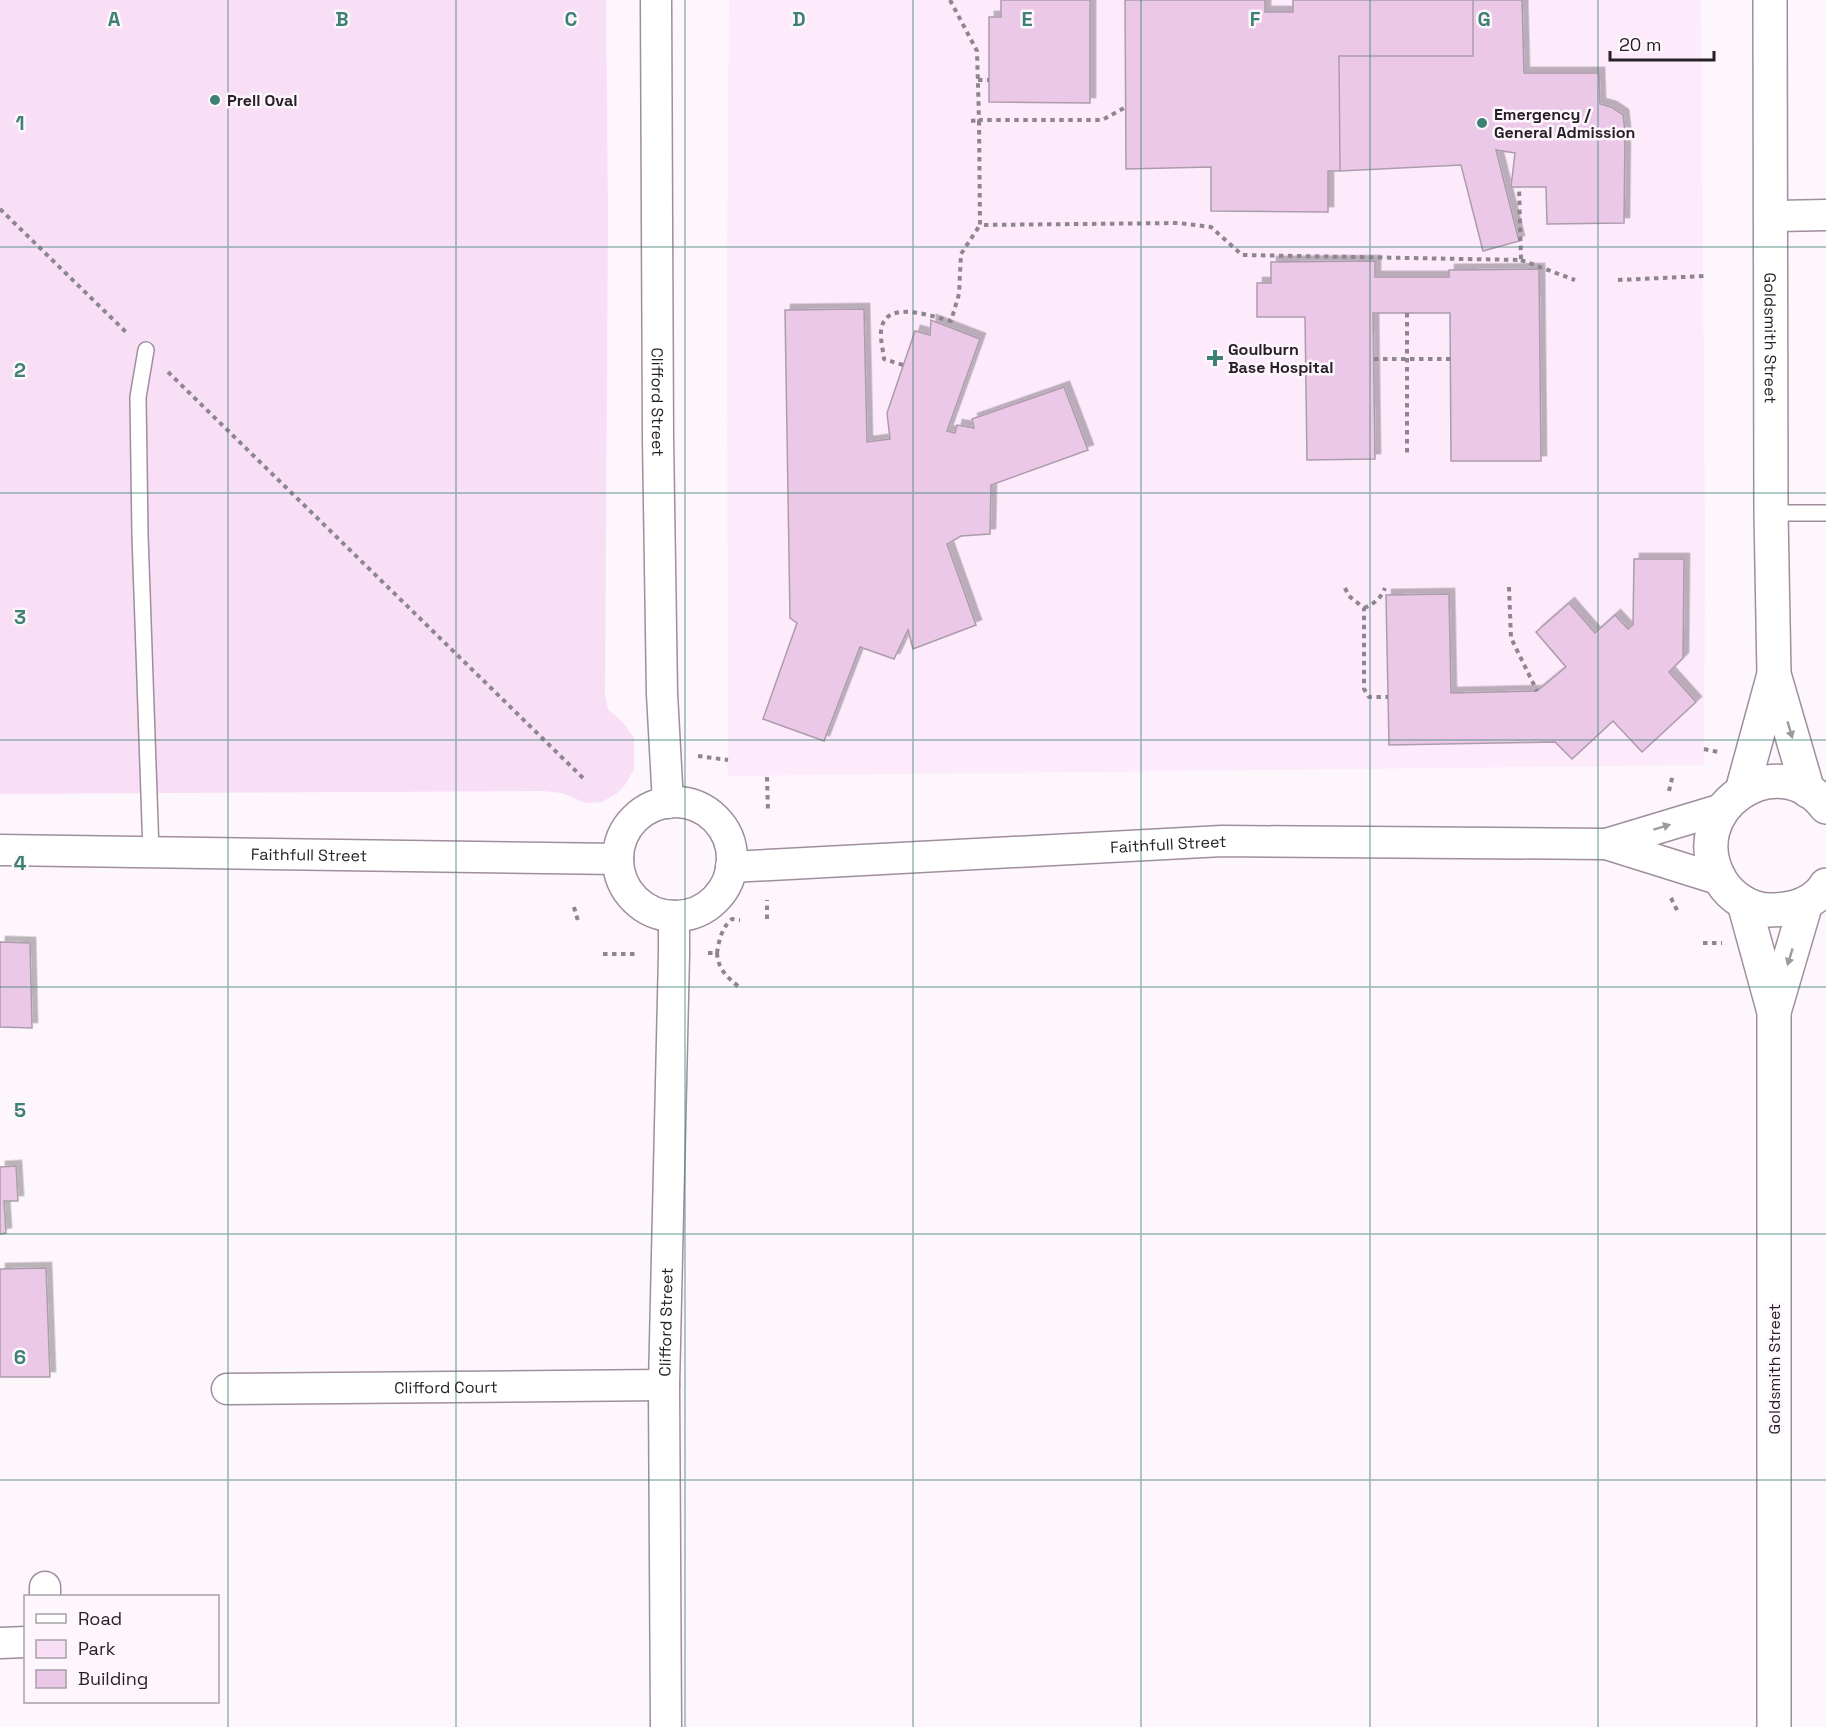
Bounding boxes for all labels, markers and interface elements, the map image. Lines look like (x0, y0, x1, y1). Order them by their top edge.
text: A (108, 6, 121, 32)
text: B (335, 6, 349, 32)
text: C (565, 6, 578, 32)
text: D (792, 6, 806, 32)
text: E (1021, 6, 1033, 32)
text: F (1250, 6, 1261, 32)
text: G (1477, 6, 1491, 32)
scale bar (1610, 24, 1714, 62)
text: 20 m (1619, 33, 1662, 56)
place label: Prell Oval (227, 90, 297, 111)
marker: Prell Oval (208, 93, 222, 107)
place label: Emergency / General Admission (1494, 104, 1635, 143)
text: 1 (15, 110, 25, 136)
marker: Emergency / General Admission (1475, 116, 1489, 130)
street label: Goldsmith Street (1760, 272, 1781, 404)
place label: Goulburn Base Hospital (1228, 339, 1333, 378)
street label: Clifford Street (647, 347, 669, 457)
marker: Goulburn Base Hospital (1206, 349, 1224, 367)
text: 2 (14, 357, 26, 383)
text: 3 (14, 604, 26, 630)
one-way arrow (1786, 721, 1795, 739)
one-way arrow (1653, 822, 1671, 831)
street label: Faithfull Street (1110, 830, 1227, 857)
street label: Faithfull Street (251, 843, 367, 866)
text: 4 (14, 850, 27, 876)
one-way arrow (1785, 949, 1794, 967)
text: 5 (14, 1097, 26, 1123)
street label: Clifford Street (654, 1267, 677, 1377)
street label: Goldsmith Street (1764, 1304, 1785, 1434)
text: 6 (14, 1344, 26, 1370)
street label: Clifford Court (394, 1376, 498, 1398)
legend (24, 1595, 219, 1703)
text: Road (78, 1607, 122, 1630)
text: Park (78, 1637, 116, 1660)
text: Building (78, 1667, 148, 1690)

